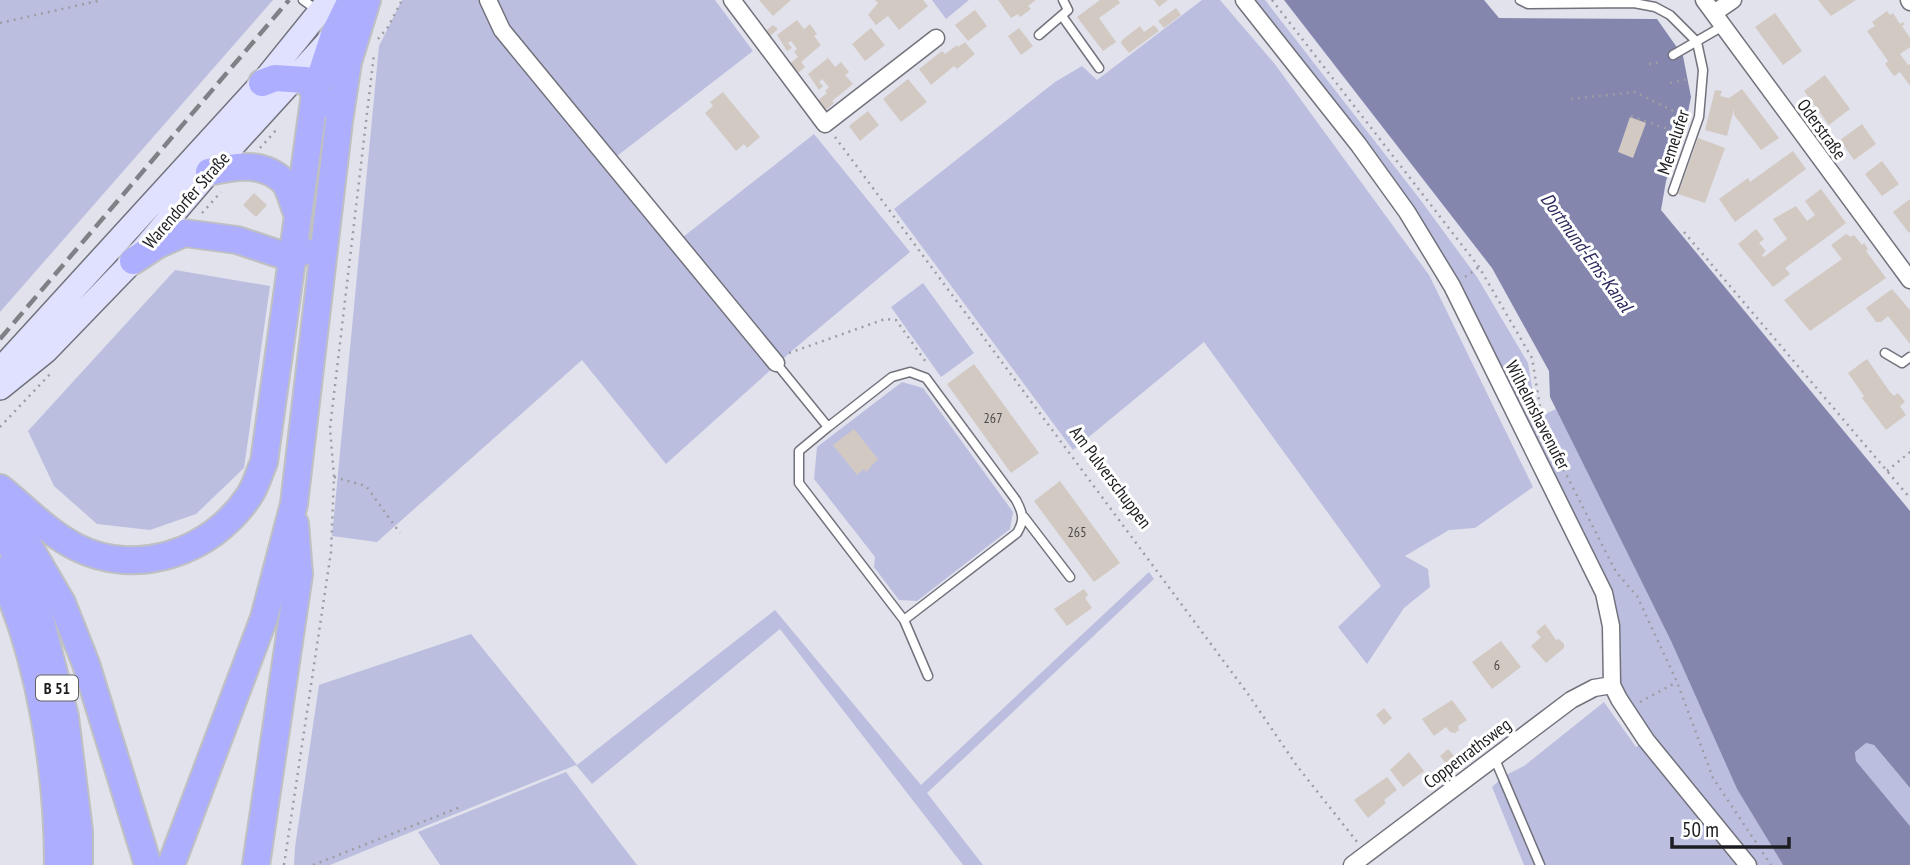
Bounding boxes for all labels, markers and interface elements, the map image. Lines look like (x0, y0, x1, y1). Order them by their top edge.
street label: Oderstraße (1792, 94, 1852, 164)
street label: Memelufer (1652, 107, 1694, 177)
street label: Warendorfer Straße (138, 147, 234, 253)
water label: Dortmund-Ems-Kanal (1536, 188, 1639, 317)
street label: Wilhelmshavenufer (1501, 356, 1575, 474)
house number: 267 (984, 409, 1002, 427)
street label: Am Pulverschuppen (1065, 421, 1157, 533)
house number: 265 (1068, 523, 1086, 541)
house number: 6 (1494, 656, 1500, 674)
road number: B 51 (36, 676, 78, 701)
street label: Coppenrathsweg (1419, 713, 1515, 793)
scale bar (1672, 806, 1789, 850)
text: 50 m (1682, 816, 1719, 843)

